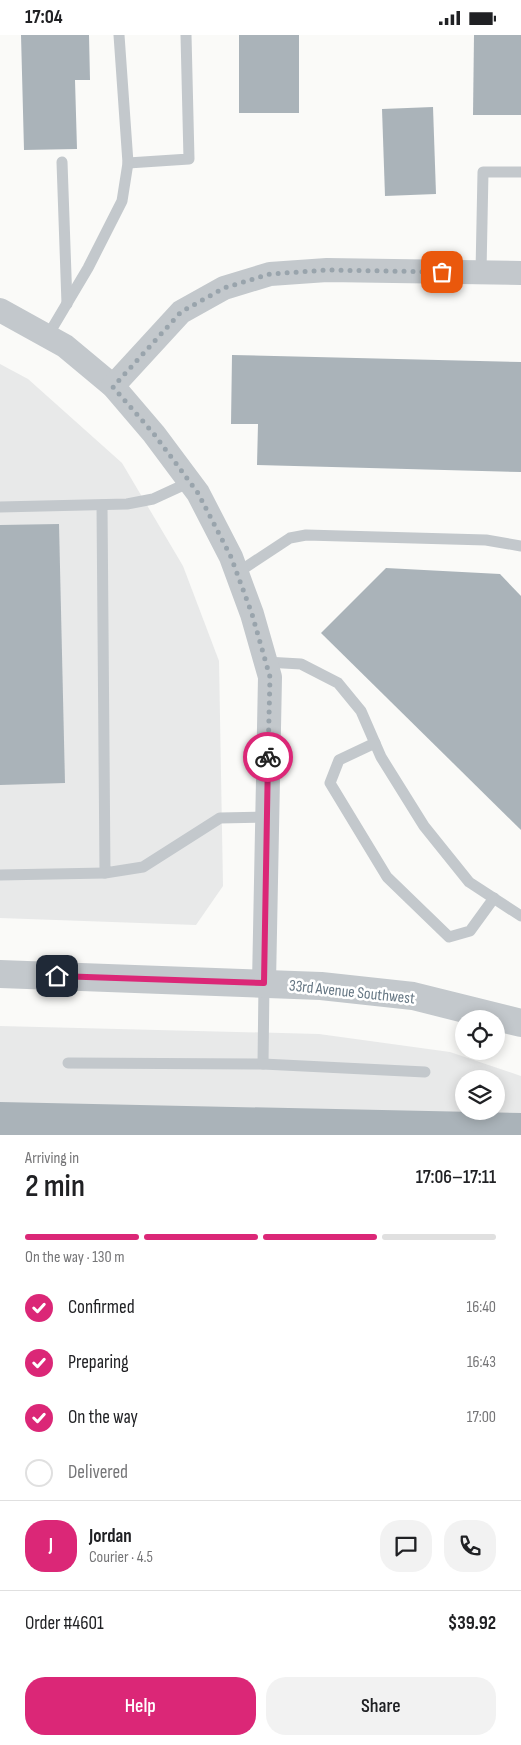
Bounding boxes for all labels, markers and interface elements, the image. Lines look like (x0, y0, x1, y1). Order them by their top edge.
text: 17:04 (25, 6, 63, 29)
pin (421, 251, 463, 293)
icon: bag (428, 258, 456, 286)
courier (243, 732, 293, 782)
icon: bike (254, 743, 282, 771)
pin (36, 955, 78, 997)
icon: home (43, 962, 71, 990)
street label: 33rd Avenue Southwest (288, 976, 416, 1009)
map controls (455, 1010, 505, 1120)
button: locate (455, 1010, 505, 1060)
button: layers (455, 1070, 505, 1120)
text: Arriving in (25, 1149, 79, 1168)
text: 17:06–17:11 (416, 1166, 496, 1189)
text: 2 min (25, 1167, 85, 1206)
text: On the way · 130 m (25, 1248, 124, 1267)
icon: check (25, 1294, 53, 1322)
text: Confirmed (68, 1296, 135, 1319)
text: 16:40 (467, 1298, 496, 1317)
icon: check (25, 1349, 53, 1377)
text: Preparing (68, 1351, 129, 1374)
text: 16:43 (467, 1353, 496, 1372)
icon: check (25, 1404, 53, 1432)
text: On the way (68, 1406, 138, 1429)
text: 17:00 (467, 1408, 496, 1427)
text: Delivered (68, 1461, 128, 1484)
button: chat (380, 1520, 432, 1572)
button: phone (444, 1520, 496, 1572)
text: Jordan (89, 1525, 132, 1548)
text: J (49, 1534, 53, 1557)
text: Courier · 4.5 (89, 1548, 153, 1567)
text: Order #4601 (25, 1612, 104, 1635)
text: $39.92 (448, 1612, 496, 1635)
button: Help (25, 1677, 256, 1735)
button: Share (266, 1677, 496, 1735)

